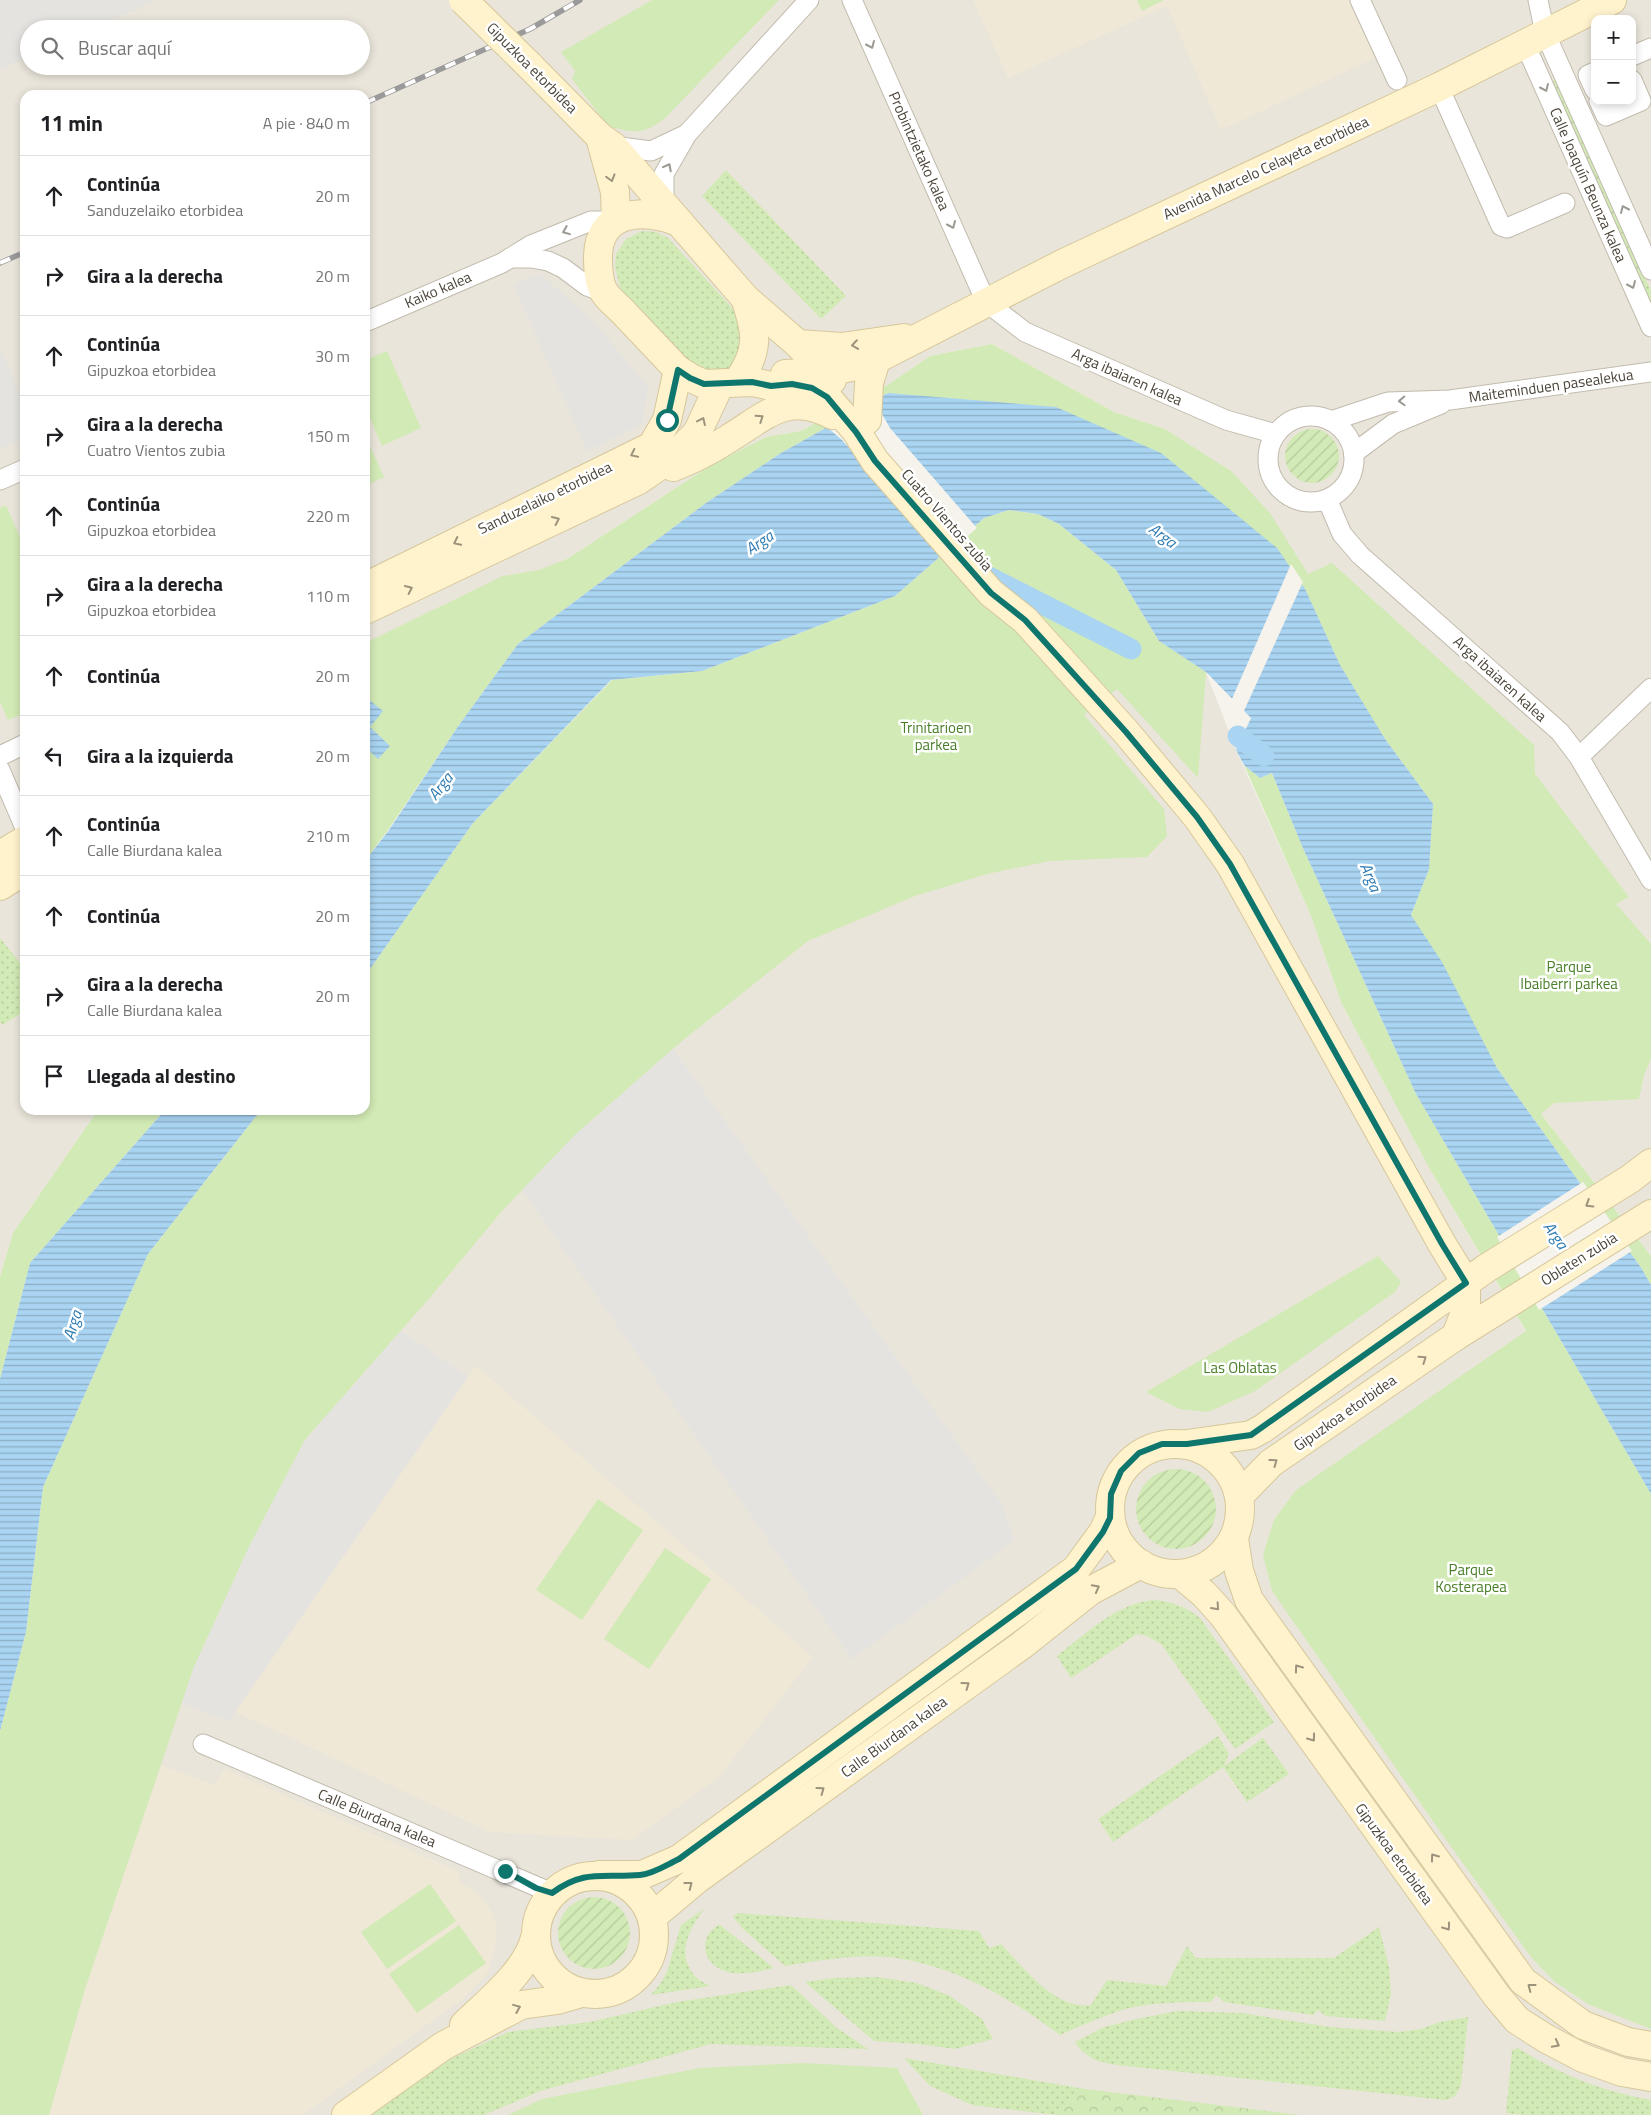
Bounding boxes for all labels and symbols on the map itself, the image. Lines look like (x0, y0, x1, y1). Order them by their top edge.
street label: Gipuzkoa etorbidea (481, 17, 584, 119)
one-way arrow (865, 40, 876, 49)
one-way arrow (1539, 83, 1550, 92)
street label: Probintzietako kalea (883, 88, 956, 214)
street label: Calle Joaquín Beunza kalea (1544, 104, 1633, 266)
street label: Avenida Marcelo Celayeta etorbidea (1159, 109, 1373, 225)
one-way arrow (662, 164, 672, 173)
one-way arrow (606, 173, 616, 181)
one-way arrow (1620, 205, 1631, 214)
one-way arrow (945, 220, 956, 229)
one-way arrow (562, 225, 571, 235)
street label: Kaiko kalea (401, 265, 475, 314)
one-way arrow (1626, 280, 1637, 289)
one-way arrow (850, 339, 858, 350)
street label: Arga ibaiaren kalea (1068, 342, 1187, 411)
street label: Maiteminduen pasealekua (1467, 362, 1635, 408)
one-way arrow (1397, 396, 1405, 407)
route start (656, 409, 679, 432)
one-way arrow (754, 415, 764, 424)
one-way arrow (696, 417, 707, 426)
one-way arrow (630, 448, 639, 459)
street label: Sanduzelaiko etorbidea (474, 455, 616, 540)
street label: Cuatro Vientos zubia (896, 463, 999, 576)
one-way arrow (551, 515, 560, 526)
water label: Arga (1144, 517, 1183, 554)
water label: Arga (740, 523, 779, 560)
one-way arrow (453, 536, 462, 546)
one-way arrow (404, 585, 413, 595)
street label: Arga ibaiaren kalea (1448, 630, 1553, 727)
park label: Trinitarioen parkea (900, 716, 972, 756)
water label: Arga (422, 766, 459, 805)
water label: Arga (1354, 859, 1388, 896)
park label: Parque Ibaiberri parkea (1520, 955, 1618, 995)
one-way arrow (1585, 1198, 1594, 1208)
water label: Arga (1538, 1216, 1575, 1255)
street label: Oblaten zubia (1536, 1226, 1622, 1291)
water label: Arga (56, 1307, 88, 1343)
park label: Las Oblatas (1203, 1356, 1277, 1379)
one-way arrow (1417, 1356, 1426, 1365)
street label: Gipuzkoa etorbidea (1289, 1368, 1401, 1457)
one-way arrow (1268, 1459, 1277, 1467)
park label: Parque Kosterapea (1435, 1558, 1507, 1598)
one-way arrow (1091, 1584, 1100, 1594)
one-way arrow (1210, 1601, 1219, 1610)
one-way arrow (1295, 1664, 1304, 1674)
one-way arrow (961, 1682, 970, 1691)
street label: Calle Biurdana kalea (836, 1690, 952, 1783)
one-way arrow (1306, 1732, 1315, 1742)
street label: Calle Biurdana kalea (314, 1782, 440, 1853)
one-way arrow (815, 1787, 824, 1796)
street label: Gipuzkoa etorbidea (1350, 1798, 1440, 1910)
one-way arrow (1431, 1853, 1440, 1863)
route end (494, 1860, 517, 1883)
one-way arrow (683, 1883, 692, 1891)
one-way arrow (1441, 1921, 1450, 1931)
one-way arrow (1528, 1984, 1537, 1992)
one-way arrow (512, 2004, 521, 2014)
one-way arrow (1551, 2038, 1560, 2048)

